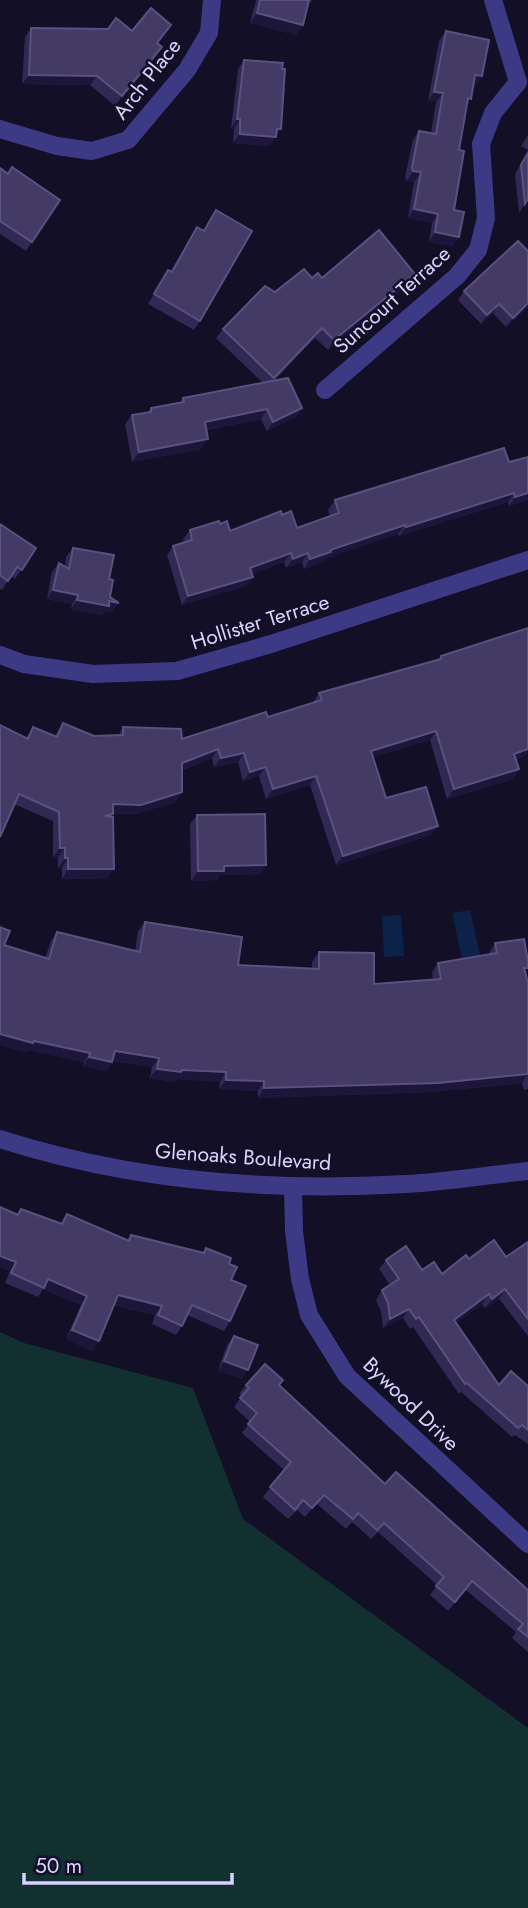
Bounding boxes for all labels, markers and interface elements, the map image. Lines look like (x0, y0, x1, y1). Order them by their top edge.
street label: Arch Place (106, 32, 188, 126)
street label: Suncourt Terrace (327, 239, 457, 361)
street label: Hollister Terrace (187, 587, 333, 657)
street label: Glenoaks Boulevard (154, 1136, 332, 1178)
street label: Bywood Drive (356, 1350, 466, 1458)
scale bar (24, 1842, 233, 1886)
text: 50 m (35, 1851, 82, 1881)

